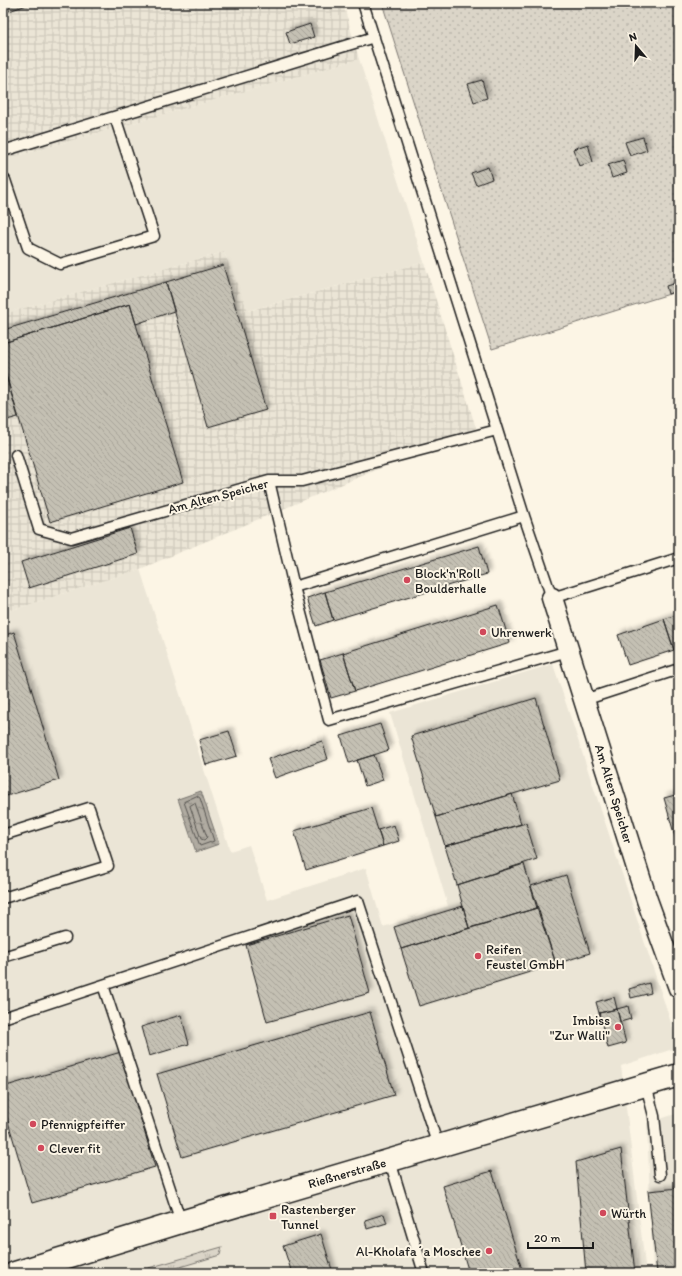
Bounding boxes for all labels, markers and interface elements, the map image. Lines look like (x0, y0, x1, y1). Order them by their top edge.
north arrow (616, 26, 656, 66)
text: N (627, 30, 639, 44)
street label: Am Alten Speicher (166, 475, 270, 517)
place label: Block'n'Roll Boulderhalle (415, 566, 487, 596)
marker: Block'n'Roll Boulderhalle (402, 575, 412, 585)
place label: Uhrenwerk (491, 625, 552, 640)
marker: Uhrenwerk (478, 627, 488, 637)
street label: Am Alten Speicher (592, 743, 636, 845)
place label: Reifen Feustel GmbH (486, 942, 565, 972)
marker: Reifen Feustel GmbH (473, 951, 483, 961)
place label: Imbiss "Zur Walli" (550, 1013, 610, 1043)
marker: Imbiss "Zur Walli" (613, 1022, 623, 1032)
place label: Pfennigpfeiffer (41, 1117, 126, 1132)
marker: Pfennigpfeiffer (28, 1119, 38, 1129)
place label: Clever fit (49, 1141, 101, 1156)
marker: Clever fit (36, 1143, 46, 1153)
street label: Rießnerstraße (306, 1155, 388, 1191)
place label: Rastenberger Tunnel (281, 1202, 357, 1232)
place label: Würth (611, 1206, 646, 1221)
marker: Würth (598, 1208, 608, 1218)
marker: Rastenberger Tunnel (268, 1211, 278, 1221)
scale bar (528, 1224, 593, 1250)
text: 20 m (534, 1231, 561, 1245)
place label: Al-Kholafa´a Moschee (356, 1244, 481, 1259)
marker: Al-Kholafa´a Moschee (484, 1246, 494, 1256)

